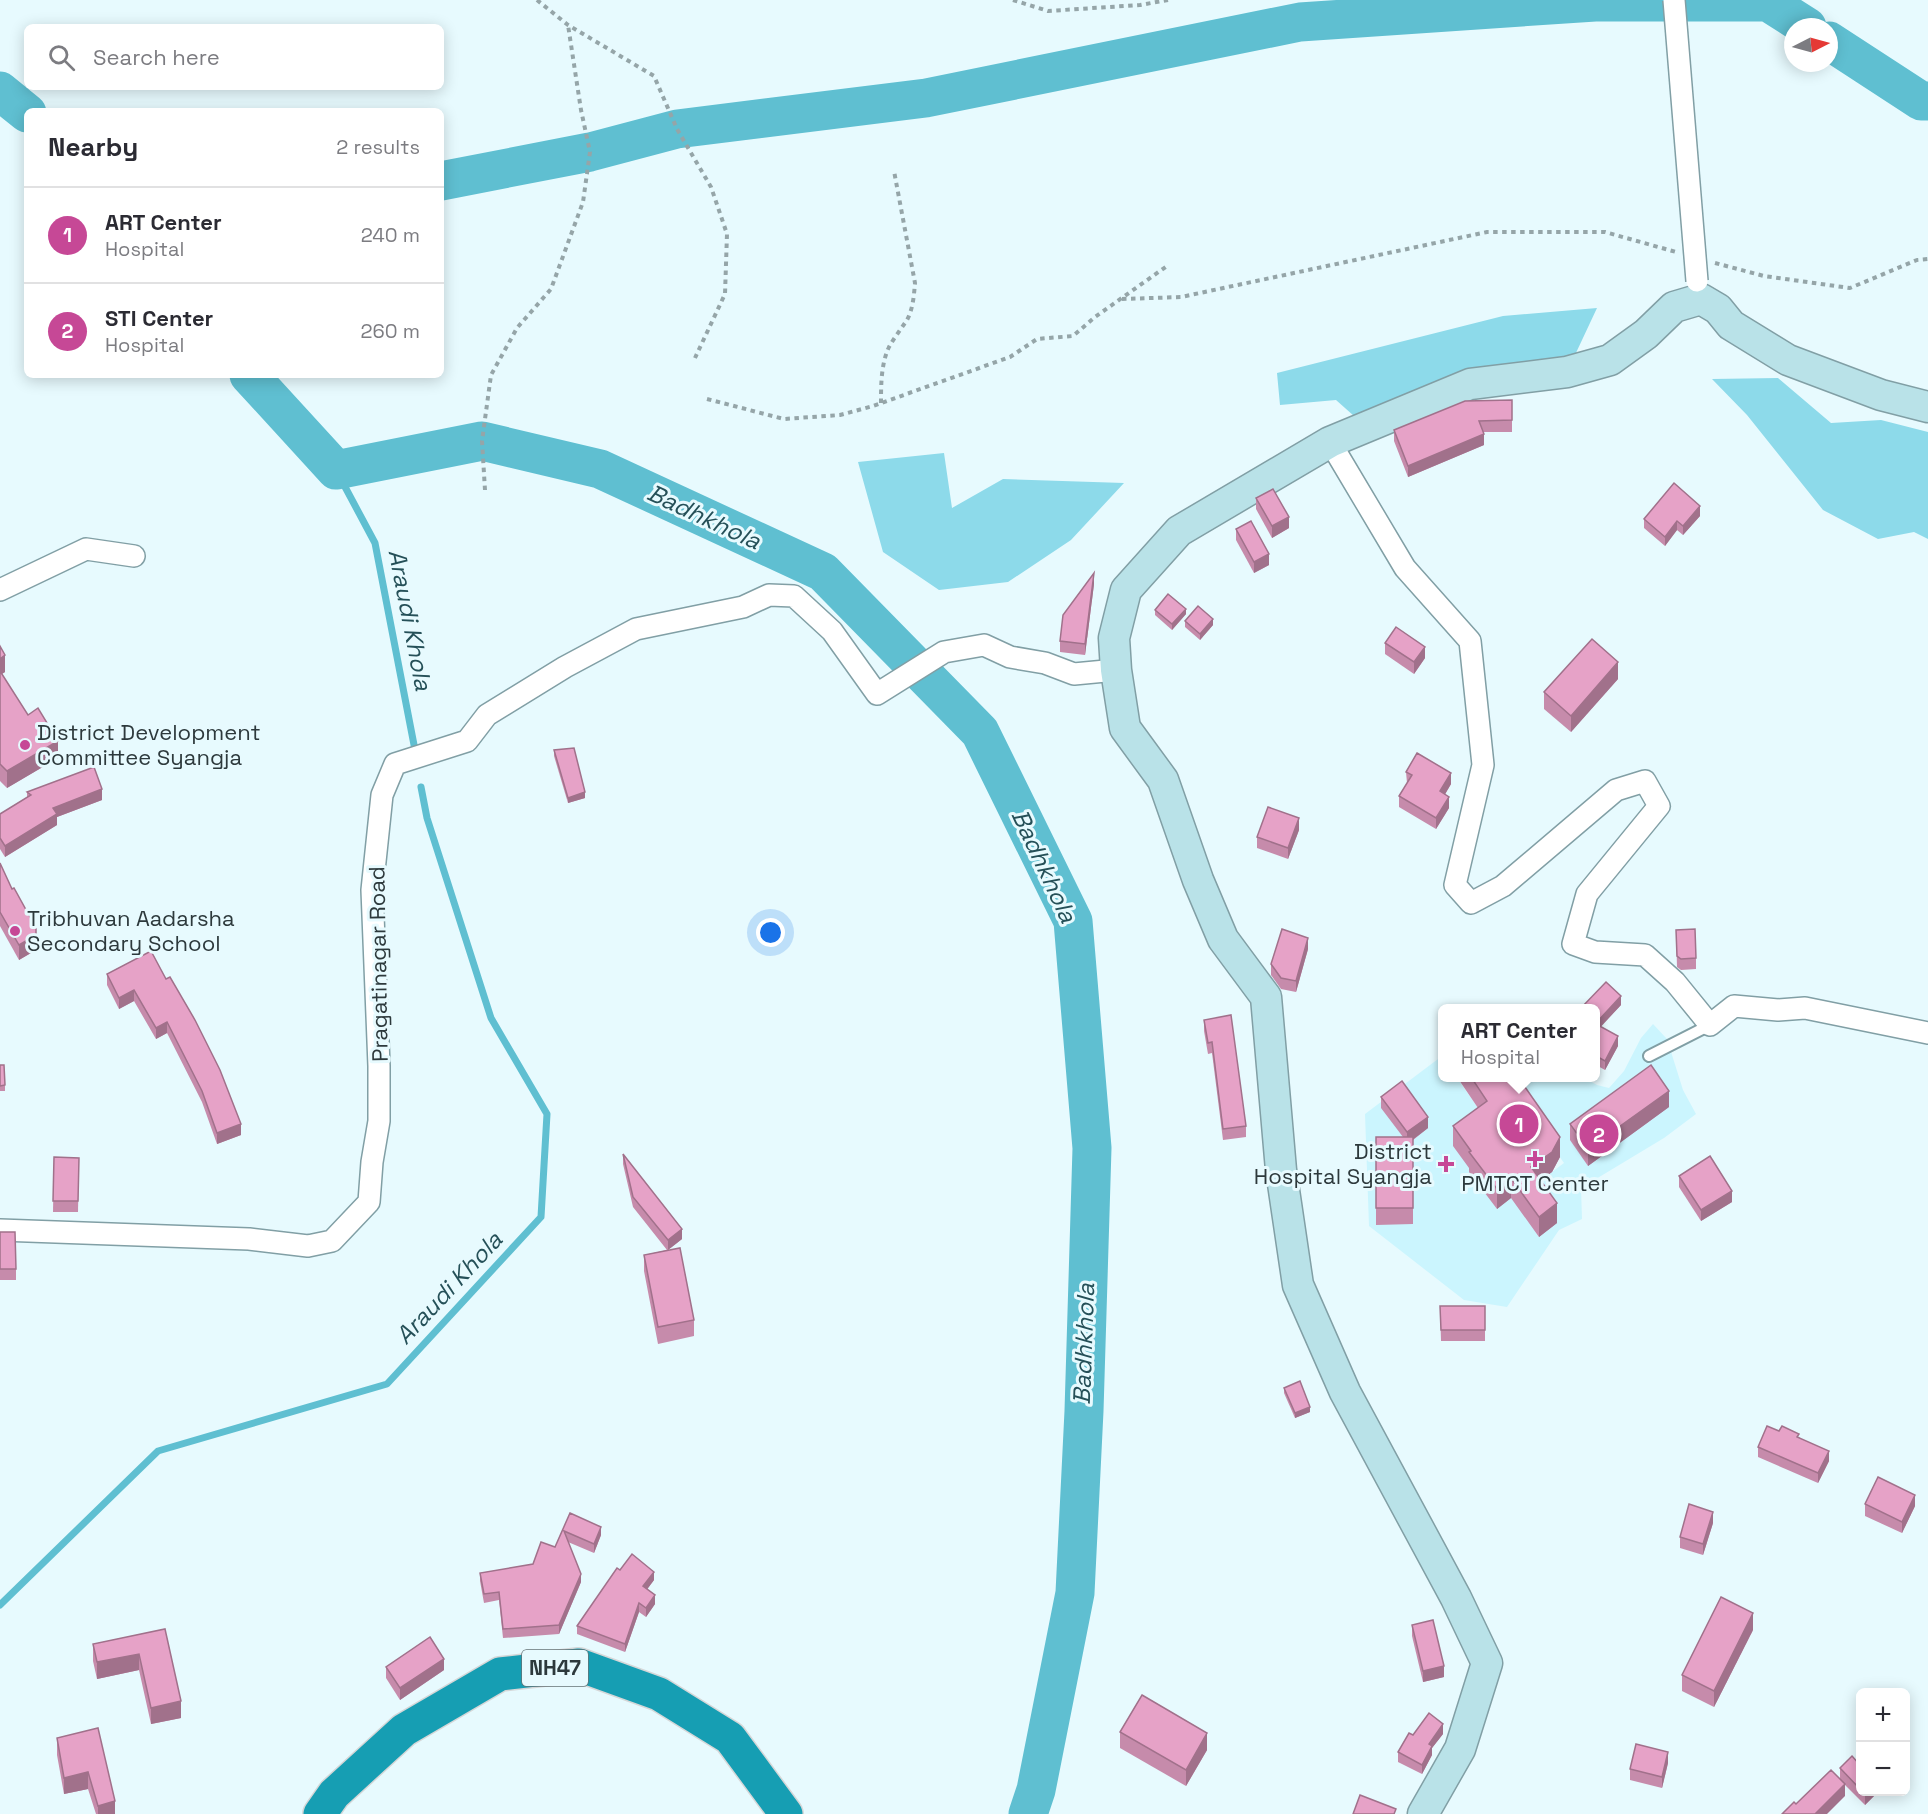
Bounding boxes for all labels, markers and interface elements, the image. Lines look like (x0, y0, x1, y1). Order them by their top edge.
north arrow (1784, 18, 1838, 72)
search box (24, 24, 444, 90)
icon: search (45, 41, 78, 74)
text: Search here (93, 43, 220, 71)
text: Nearby (48, 130, 138, 164)
text: 2 results (336, 134, 420, 160)
text: ART Center (105, 208, 222, 236)
text: 1 (63, 222, 72, 248)
text: 240 m (361, 222, 420, 248)
text: Hospital (105, 236, 184, 262)
text: STI Center (105, 304, 213, 332)
text: 2 (62, 318, 73, 344)
text: 260 m (361, 318, 420, 344)
text: Hospital (105, 332, 184, 358)
water label: Badhkhola (643, 477, 766, 556)
water label: Araudi Khola (382, 547, 439, 693)
place label: District Development Committee Syangja (37, 718, 261, 771)
marker: District Development Committee Syangja (18, 738, 32, 752)
water label: Badhkhola (1005, 804, 1084, 928)
street label: Pragatinagar Road (362, 866, 394, 1062)
place label: Tribhuvan Aadarsha Secondary School (27, 904, 235, 957)
your location (756, 918, 785, 947)
marker: Tribhuvan Aadarsha Secondary School (8, 924, 22, 938)
popup (1438, 1004, 1600, 1082)
text: ART Center (1461, 1016, 1577, 1044)
text: Hospital (1461, 1044, 1540, 1070)
pin: 1 (1500, 1102, 1538, 1146)
pin: 2 (1580, 1112, 1618, 1156)
place label: District Hospital Syangja (1254, 1137, 1432, 1190)
marker: PMTCT Center (1526, 1150, 1544, 1168)
marker: District Hospital Syangja (1437, 1155, 1455, 1173)
place label: PMTCT Center (1461, 1169, 1609, 1197)
water label: Araudi Khola (388, 1225, 509, 1351)
water label: Badhkhola (1066, 1282, 1101, 1405)
road number: NH47 (522, 1650, 588, 1686)
map controls (1856, 1688, 1910, 1796)
button: + (1856, 1688, 1910, 1742)
button: − (1856, 1742, 1910, 1796)

